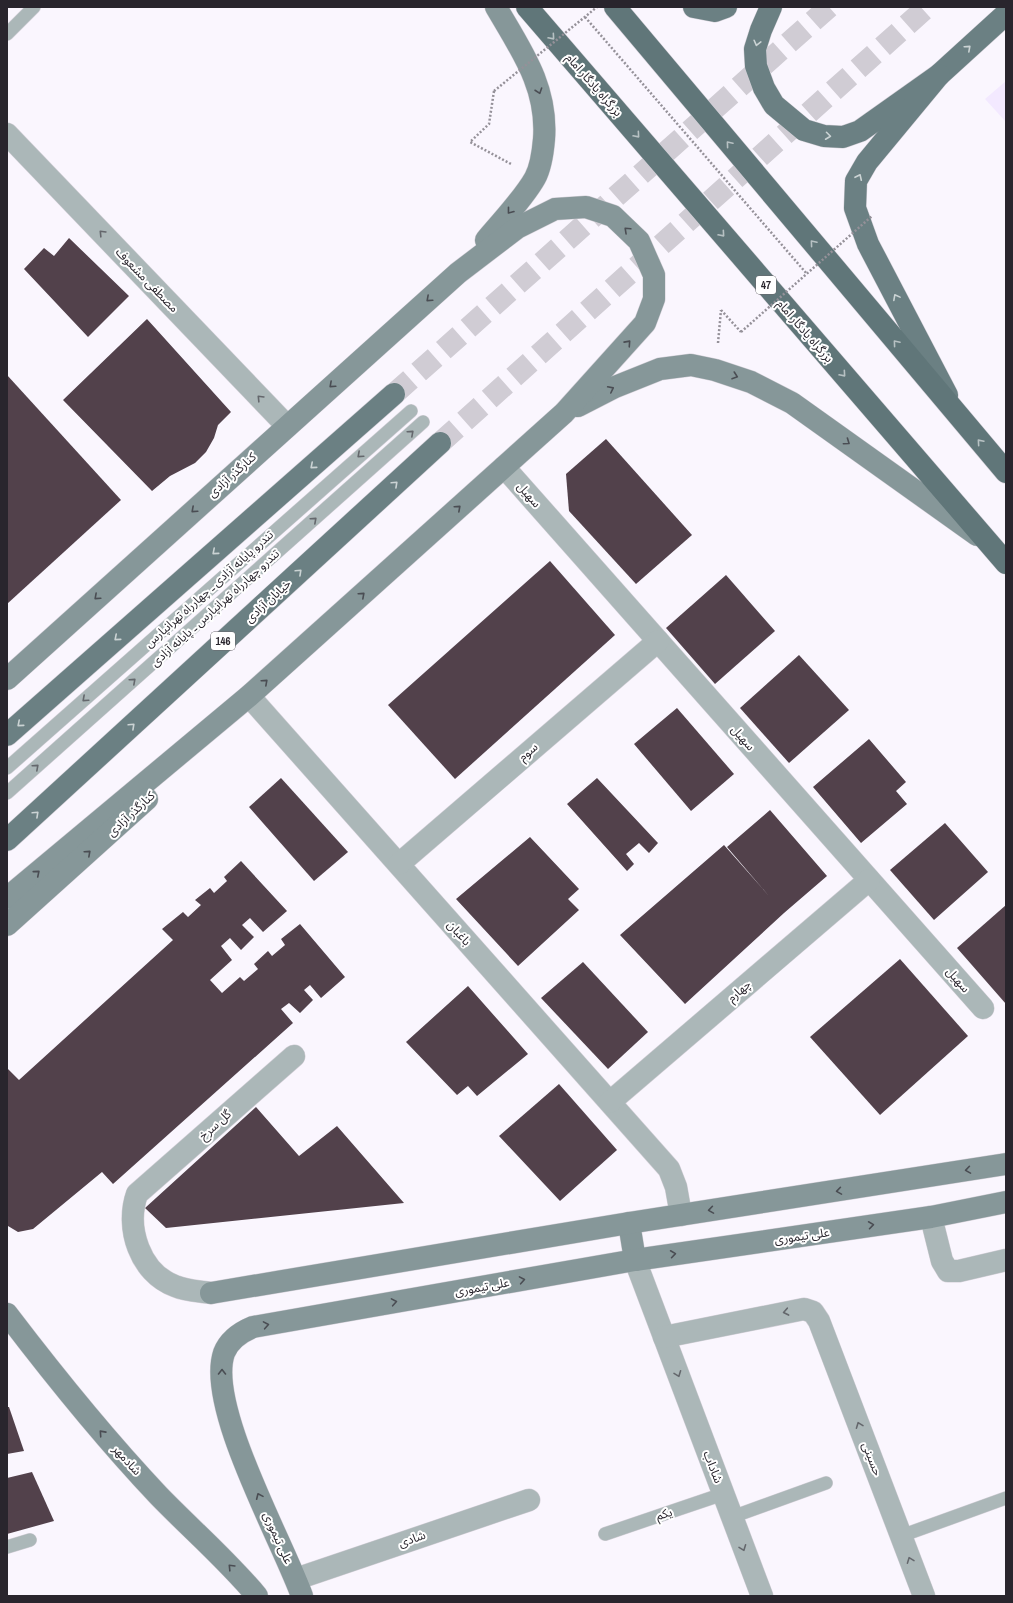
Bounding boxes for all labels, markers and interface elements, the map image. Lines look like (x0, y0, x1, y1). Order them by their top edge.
one-way arrow (547, 32, 554, 39)
one-way arrow (753, 39, 762, 46)
one-way arrow (963, 46, 970, 53)
street label: بزرگراه یادگار امام (561, 50, 626, 121)
one-way arrow (535, 88, 543, 95)
one-way arrow (632, 130, 639, 138)
one-way arrow (825, 131, 831, 140)
one-way arrow (727, 141, 734, 148)
one-way arrow (854, 174, 862, 182)
one-way arrow (508, 207, 515, 214)
one-way arrow (624, 227, 632, 234)
one-way arrow (717, 229, 724, 236)
one-way arrow (99, 230, 107, 238)
one-way arrow (810, 241, 817, 248)
street label: مصطفی مشعوف (112, 244, 182, 316)
road number: 47 (756, 276, 776, 294)
one-way arrow (426, 294, 434, 301)
one-way arrow (894, 294, 901, 301)
street label: بزرگراه یادگار امام (772, 296, 837, 367)
one-way arrow (623, 340, 630, 348)
one-way arrow (894, 340, 901, 348)
one-way arrow (839, 370, 846, 377)
one-way arrow (732, 372, 739, 380)
one-way arrow (329, 381, 337, 388)
one-way arrow (607, 386, 614, 394)
one-way arrow (257, 395, 264, 403)
one-way arrow (406, 431, 414, 438)
one-way arrow (843, 437, 850, 445)
one-way arrow (978, 440, 985, 447)
street label: کنارگذر آزادی (205, 448, 260, 501)
one-way arrow (358, 450, 365, 457)
one-way arrow (310, 461, 317, 468)
street label: سهیل (514, 479, 544, 511)
one-way arrow (390, 481, 398, 488)
one-way arrow (191, 505, 199, 512)
one-way arrow (454, 505, 461, 512)
one-way arrow (309, 517, 317, 524)
street label: تندرو پایانه آزادی ـ چهارراه تهرانپارس (141, 526, 277, 651)
street label: تندرو چهارراه تهرانپارس ـ پایانه آزادی (147, 545, 283, 670)
one-way arrow (212, 547, 220, 554)
one-way arrow (295, 569, 302, 576)
street label: خیابان آزادی (242, 576, 294, 626)
one-way arrow (94, 592, 102, 600)
one-way arrow (357, 592, 365, 599)
road number: 146 (211, 632, 235, 650)
one-way arrow (115, 633, 122, 640)
one-way arrow (128, 678, 136, 685)
one-way arrow (260, 679, 268, 686)
one-way arrow (82, 694, 90, 702)
one-way arrow (17, 719, 25, 726)
street label: سهیل (728, 722, 758, 754)
one-way arrow (127, 724, 134, 731)
street label: سوم (515, 739, 542, 766)
one-way arrow (31, 765, 39, 772)
street label: کنارگذر آزادی (104, 787, 159, 840)
one-way arrow (31, 811, 39, 818)
one-way arrow (83, 850, 91, 857)
one-way arrow (32, 871, 40, 878)
street label: باغبان (443, 917, 475, 949)
street label: سهیل (943, 964, 973, 996)
street label: چهارم (724, 976, 755, 1006)
street label: گل سرخ (195, 1106, 236, 1144)
one-way arrow (964, 1165, 971, 1174)
one-way arrow (836, 1186, 842, 1195)
one-way arrow (708, 1205, 714, 1214)
one-way arrow (868, 1221, 874, 1230)
street label: علی تیموری (773, 1224, 831, 1248)
one-way arrow (670, 1250, 677, 1259)
street label: علی تیموری (453, 1274, 511, 1300)
one-way arrow (519, 1276, 525, 1284)
one-way arrow (391, 1298, 397, 1307)
one-way arrow (783, 1308, 789, 1316)
one-way arrow (263, 1321, 269, 1329)
one-way arrow (217, 1369, 226, 1375)
one-way arrow (673, 1370, 681, 1377)
one-way arrow (855, 1421, 863, 1428)
one-way arrow (100, 1430, 107, 1438)
street label: حسینی (858, 1440, 886, 1478)
street label: شادمهر (108, 1441, 145, 1479)
street label: شاداب (700, 1449, 726, 1485)
one-way arrow (256, 1492, 264, 1500)
street label: یکم (654, 1504, 675, 1525)
street label: علی تیموری (259, 1509, 297, 1567)
street label: شادی (396, 1527, 428, 1551)
one-way arrow (739, 1544, 747, 1551)
one-way arrow (906, 1556, 914, 1563)
one-way arrow (228, 1564, 236, 1572)

